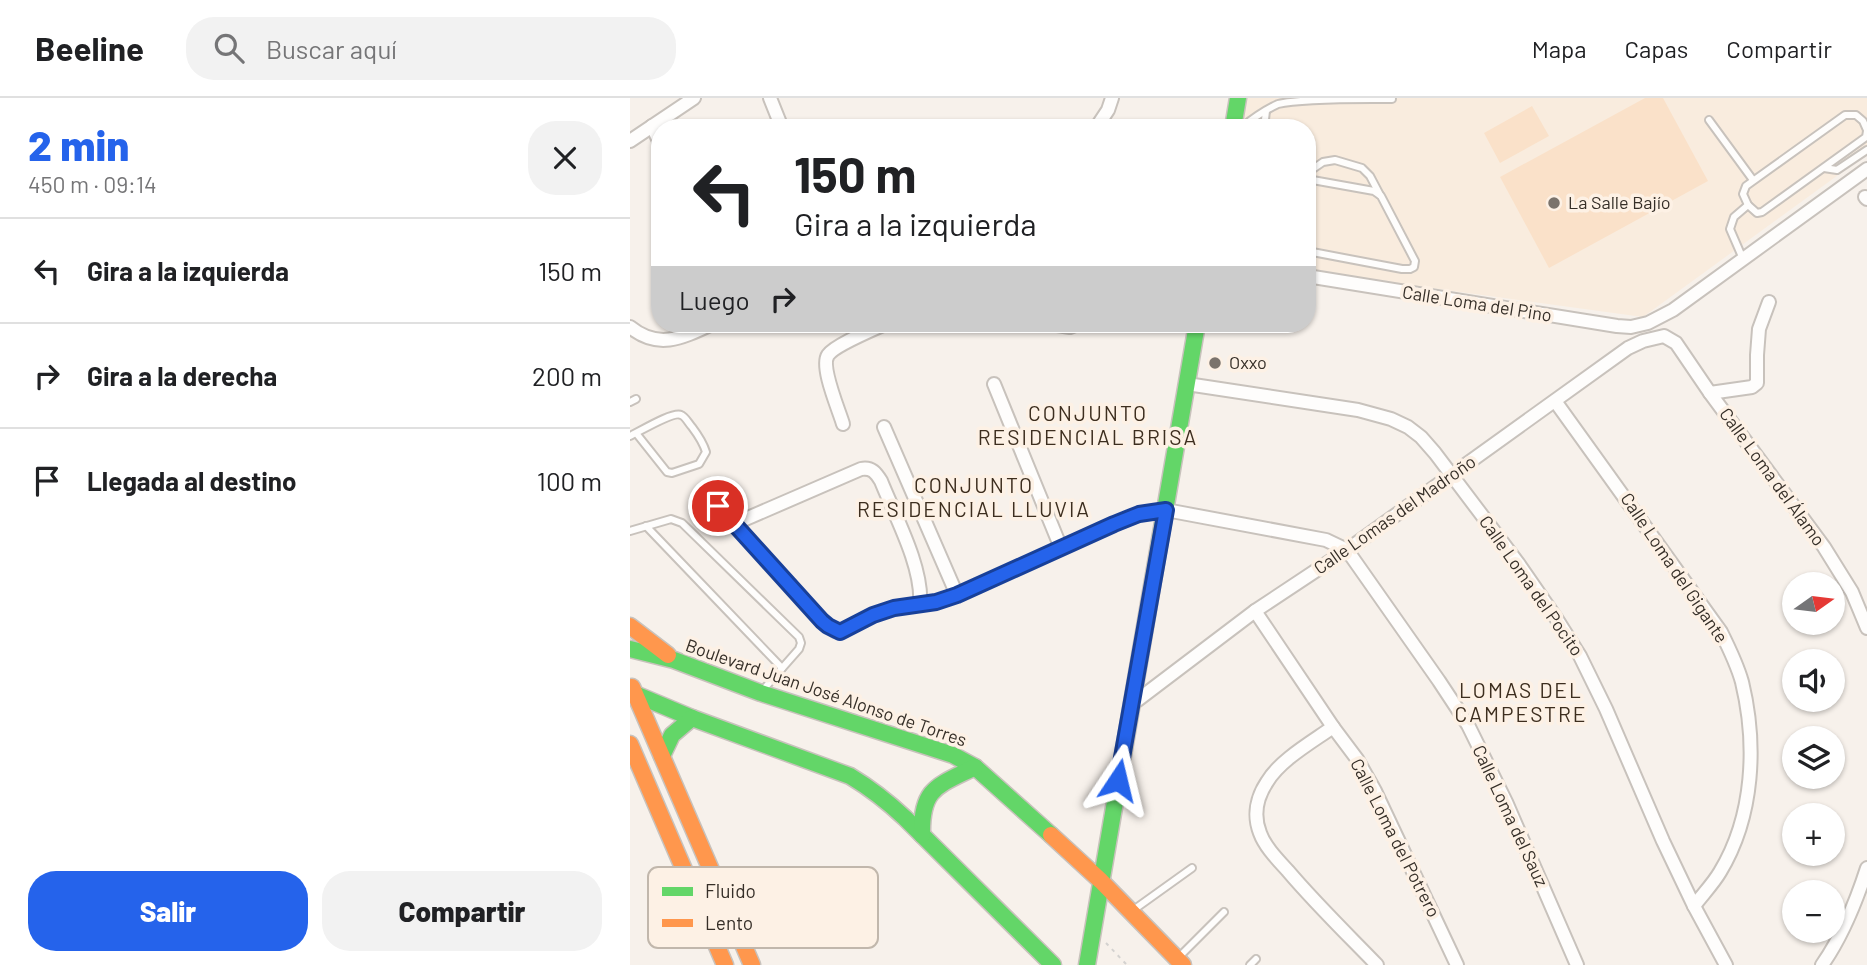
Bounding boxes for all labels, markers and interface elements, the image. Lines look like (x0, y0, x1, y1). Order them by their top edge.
search box (186, 17, 676, 80)
text: Beeline (35, 28, 144, 68)
icon: search (210, 29, 248, 67)
text: Buscar aquí (266, 33, 397, 64)
text: Mapa (1532, 34, 1587, 63)
text: Capas (1625, 34, 1688, 63)
text: Compartir (1726, 34, 1832, 63)
text: 2 min (28, 119, 129, 169)
button: close (528, 121, 602, 195)
text: 150 m (794, 144, 916, 203)
icon: left (679, 147, 770, 238)
text: 450 m · 09:14 (28, 170, 157, 198)
place label: La Salle Bajío (1568, 191, 1671, 213)
marker: La Salle Bajío (1546, 195, 1562, 211)
text: Gira a la izquierda (794, 204, 1037, 242)
icon: left (28, 252, 66, 290)
text: Gira a la izquierda (87, 255, 289, 286)
text: 150 m (538, 255, 602, 286)
icon: right (764, 280, 802, 318)
street label: Calle Loma del Pino (1401, 280, 1553, 326)
text: Luego (679, 284, 750, 315)
place label: Oxxo (1229, 351, 1267, 373)
marker: Oxxo (1207, 355, 1223, 371)
icon: right (28, 357, 66, 395)
text: Gira a la derecha (87, 360, 277, 391)
text: 200 m (532, 360, 602, 391)
district label: CONJUNTO RESIDENCIAL BRISA (978, 400, 1198, 449)
street label: Calle Loma del Álamo (1715, 403, 1830, 550)
street label: Calle Lomas del Madroño (1309, 450, 1480, 578)
icon: arrive (28, 462, 66, 500)
text: Llegada al destino (87, 465, 296, 496)
text: 100 m (537, 465, 602, 496)
district label: CONJUNTO RESIDENCIAL LLUVIA (857, 472, 1091, 521)
pin (688, 476, 748, 536)
icon: arrive (699, 487, 737, 525)
street label: Calle Loma del Gigante (1616, 488, 1733, 647)
street label: Calle Loma del Pocito (1475, 511, 1589, 660)
north arrow (1782, 572, 1844, 635)
map controls (1782, 572, 1845, 943)
street label: Boulevard Juan José Alonso de Torres (683, 633, 970, 751)
button: sound (1782, 649, 1845, 712)
district label: LOMAS DEL CAMPESTRE (1455, 677, 1587, 726)
button: layers (1782, 726, 1845, 789)
street label: Calle Loma del Sauz (1468, 741, 1553, 890)
position arrow (1081, 743, 1155, 817)
street label: Calle Loma del Potrero (1346, 754, 1445, 921)
button: + (1782, 803, 1845, 866)
legend (648, 867, 878, 948)
button: Salir (28, 871, 308, 951)
button: Compartir (322, 871, 602, 951)
text: Fluido (705, 879, 756, 902)
button: − (1782, 880, 1845, 943)
text: Lento (705, 911, 753, 934)

